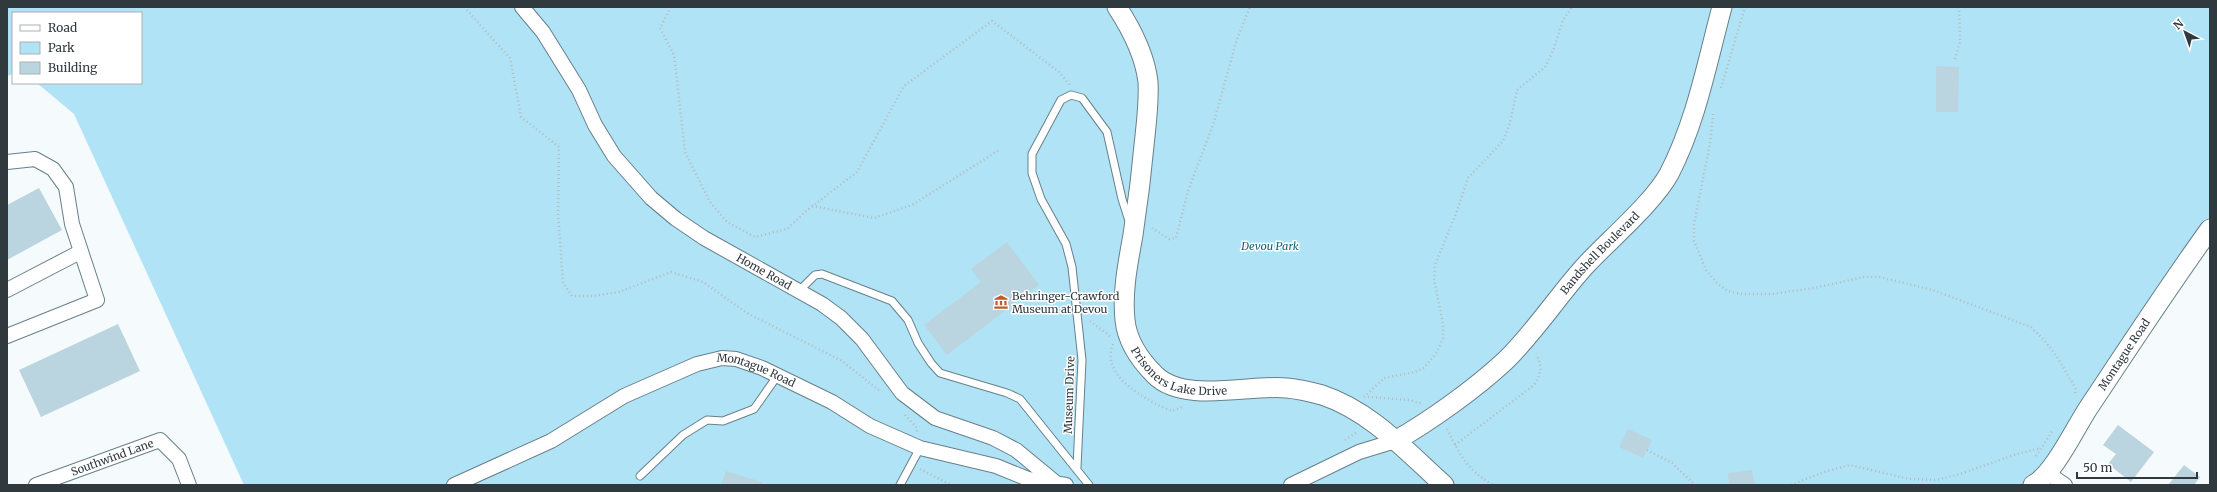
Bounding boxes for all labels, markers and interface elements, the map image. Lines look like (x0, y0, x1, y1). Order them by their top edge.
legend (12, 12, 142, 84)
north arrow (2165, 12, 2205, 52)
text: N (2171, 16, 2187, 33)
text: Road (48, 20, 77, 35)
text: Park (48, 40, 75, 55)
text: Building (48, 60, 98, 75)
street label: Bandshell Boulevard (1557, 209, 1643, 297)
park label: Devou Park (1240, 239, 1299, 253)
street label: Home Road (734, 251, 794, 293)
place label: Behringer-Crawford Museum at Devou (1012, 289, 1120, 316)
museum icon: Behringer-Crawford Museum at Devou (993, 294, 1009, 310)
street label: Montague Road (2095, 316, 2153, 393)
street label: Prisoners Lake Drive (1128, 344, 1228, 398)
street label: Montague Road (716, 351, 798, 390)
street label: Museum Drive (1061, 356, 1077, 434)
street label: Southwind Lane (69, 436, 156, 479)
scale bar (2077, 454, 2197, 480)
text: 50 m (2083, 460, 2112, 475)

